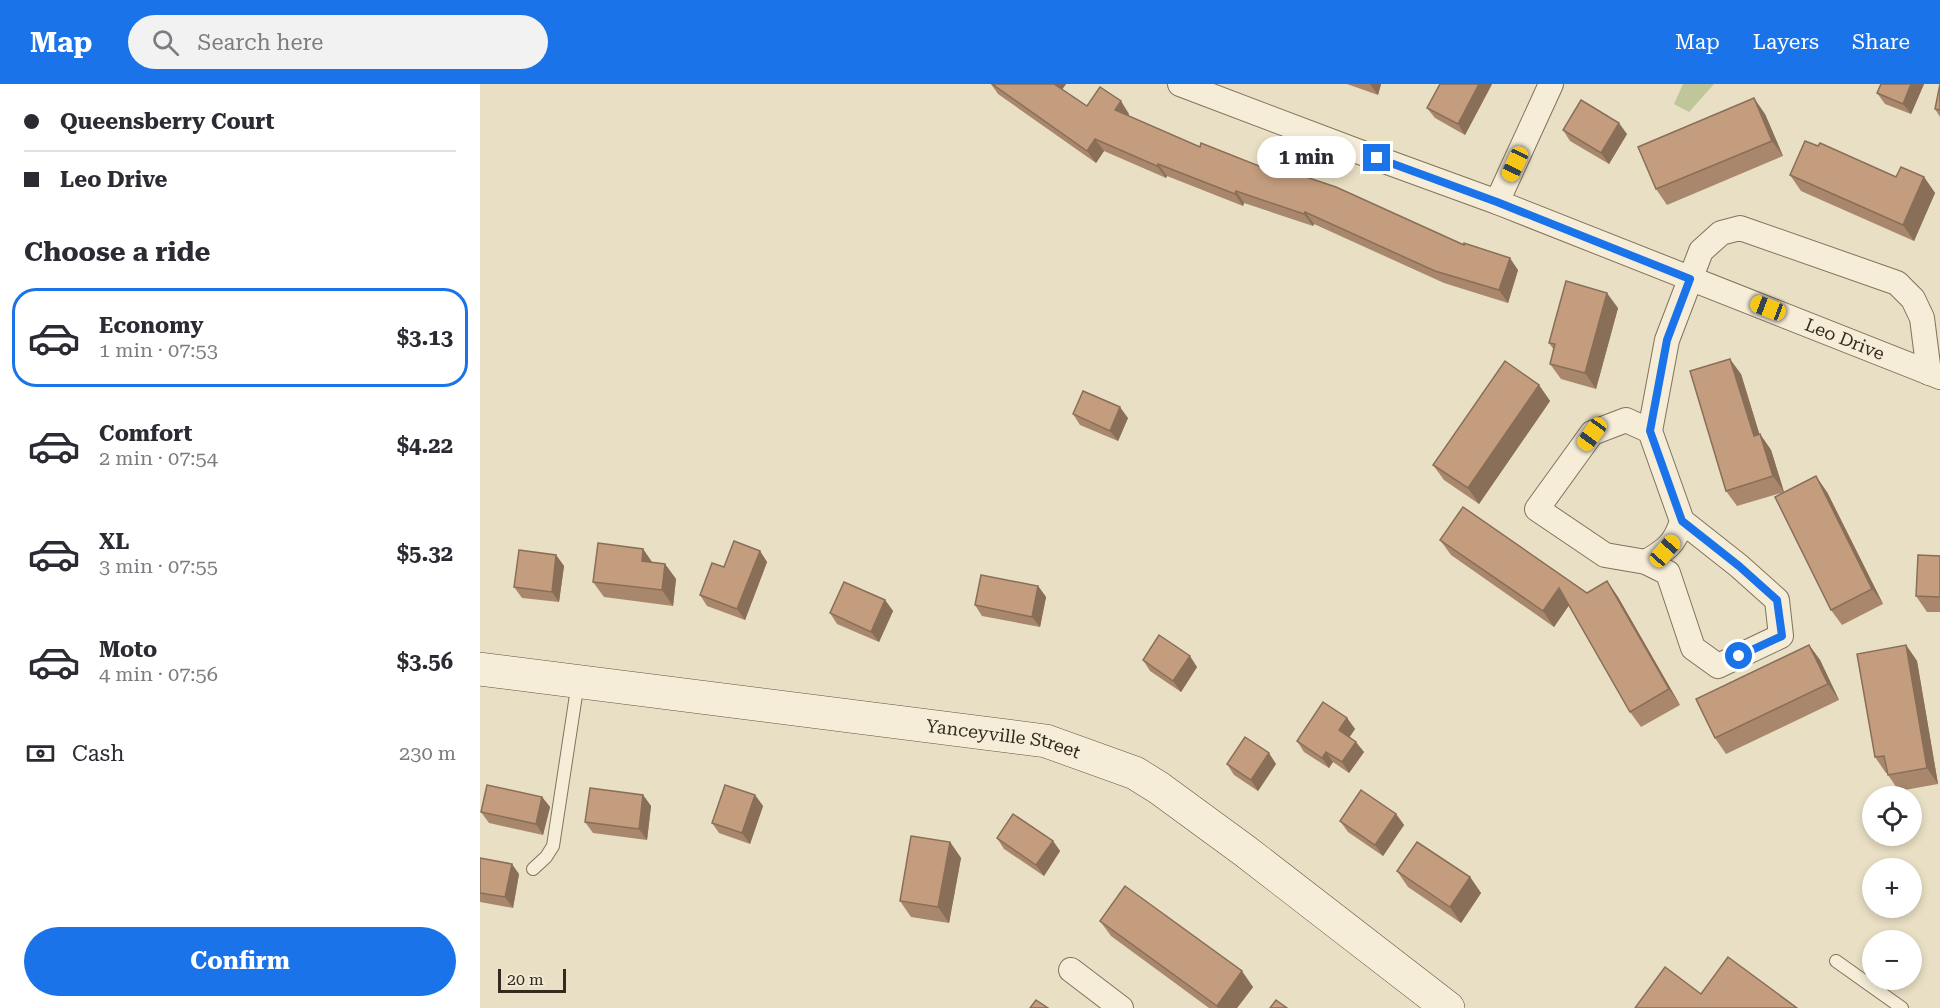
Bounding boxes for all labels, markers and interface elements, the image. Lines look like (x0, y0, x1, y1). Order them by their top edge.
search box (128, 15, 548, 69)
text: Map (30, 26, 92, 59)
icon: search (149, 26, 182, 59)
text: Search here (197, 30, 323, 55)
text: Map (1675, 30, 1720, 54)
text: Layers (1753, 30, 1819, 54)
text: Share (1852, 30, 1910, 54)
text: Queensberry Court (60, 109, 275, 134)
callout: 1 min (1257, 137, 1356, 179)
route end (1363, 144, 1390, 171)
car (1499, 144, 1531, 184)
text: 1 min (1279, 145, 1334, 169)
text: Leo Drive (60, 167, 167, 192)
text: Choose a ride (24, 236, 210, 268)
car (1748, 293, 1788, 323)
icon: car (27, 311, 81, 365)
text: Economy (99, 313, 203, 338)
street label: Leo Drive (1802, 314, 1888, 364)
text: $3.13 (397, 325, 453, 350)
text: 1 min · 07:53 (99, 338, 218, 362)
car (1574, 414, 1610, 454)
icon: car (27, 419, 81, 473)
text: Comfort (99, 421, 192, 446)
text: $4.22 (397, 433, 453, 458)
text: 2 min · 07:54 (99, 446, 218, 470)
icon: car (27, 527, 81, 581)
text: XL (99, 529, 129, 554)
car (1646, 532, 1684, 570)
text: $5.32 (397, 541, 453, 566)
text: 3 min · 07:55 (99, 554, 218, 578)
icon: car (27, 635, 81, 689)
text: Moto (99, 637, 157, 662)
route start (1725, 642, 1752, 669)
text: $3.56 (397, 649, 453, 674)
text: 4 min · 07:56 (99, 662, 218, 686)
street label: Yanceyville Street (925, 715, 1084, 763)
icon: cash (24, 737, 57, 770)
text: Cash (72, 741, 124, 766)
text: 230 m (399, 741, 456, 765)
map controls (1862, 786, 1922, 990)
button: locate (1862, 786, 1922, 846)
button: + (1862, 858, 1922, 918)
button: Confirm (24, 927, 456, 996)
button: − (1862, 930, 1922, 990)
scale bar (498, 966, 566, 994)
text: 20 m (507, 970, 544, 989)

